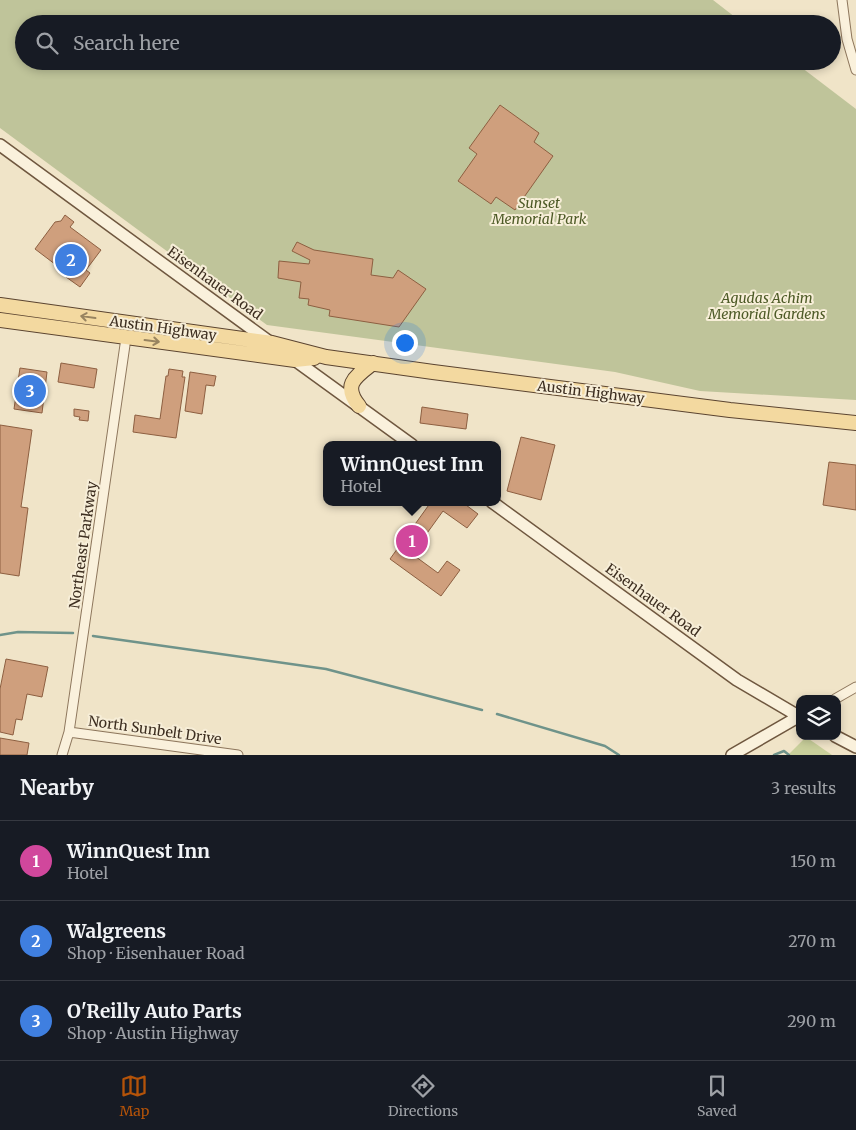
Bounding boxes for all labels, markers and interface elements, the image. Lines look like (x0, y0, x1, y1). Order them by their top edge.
search box (15, 15, 841, 70)
icon: search (33, 29, 61, 57)
text: Search here (73, 31, 180, 55)
park label: Sunset Memorial Park (491, 194, 587, 228)
pin: 2 (55, 241, 87, 279)
street label: Eisenhauer Road (164, 242, 266, 324)
park label: Agudas Achim Memorial Gardens (707, 289, 826, 323)
street label: Austin Highway (107, 311, 219, 345)
one-way arrow (80, 312, 96, 322)
your location (392, 330, 418, 356)
one-way arrow (144, 336, 160, 346)
pin: 3 (14, 372, 46, 410)
street label: Austin Highway (535, 376, 646, 408)
popup (323, 441, 501, 506)
text: WinnQuest Inn (340, 452, 484, 476)
text: Hotel (340, 476, 382, 496)
street label: Northeast Parkway (65, 479, 101, 610)
pin: 1 (396, 522, 428, 560)
street label: Eisenhauer Road (602, 559, 704, 641)
map controls (796, 695, 841, 740)
button: layers (796, 695, 841, 740)
street label: North Sunbelt Drive (87, 712, 223, 748)
text: Nearby (20, 774, 94, 801)
text: 3 results (771, 778, 836, 798)
text: WinnQuest Inn (67, 839, 210, 863)
text: 1 (32, 851, 40, 871)
text: 150 m (790, 851, 836, 871)
text: Hotel (67, 863, 108, 883)
text: Walgreens (67, 919, 166, 943)
text: 2 (31, 931, 41, 951)
text: 270 m (788, 931, 836, 951)
text: Shop · Eisenhauer Road (67, 943, 245, 963)
text: O'Reilly Auto Parts (67, 999, 242, 1023)
text: 3 (31, 1011, 41, 1031)
text: 290 m (787, 1011, 836, 1031)
text: Shop · Austin Highway (67, 1023, 239, 1043)
tab: Map (119, 1072, 149, 1120)
tab: Directions (388, 1072, 458, 1120)
tab: Saved (697, 1072, 737, 1120)

